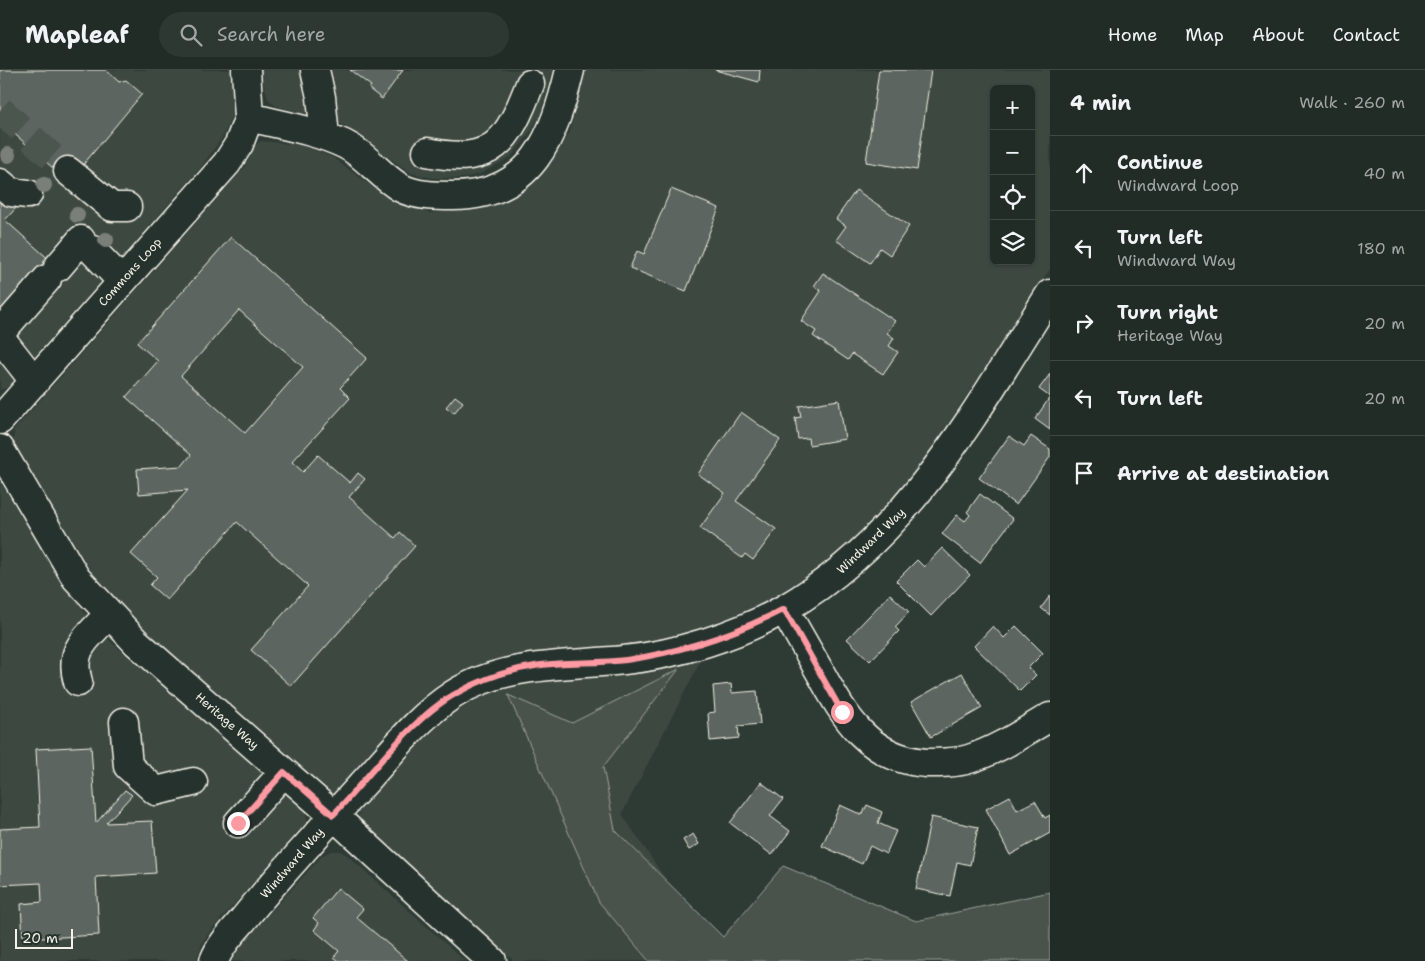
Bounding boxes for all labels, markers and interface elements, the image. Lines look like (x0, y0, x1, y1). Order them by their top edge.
search box (159, 12, 509, 57)
text: Mapleaf (25, 19, 129, 51)
icon: search (177, 21, 205, 49)
text: Search here (217, 22, 325, 47)
text: Home (1108, 23, 1157, 47)
text: Map (1185, 23, 1224, 47)
text: About (1252, 23, 1305, 47)
text: Contact (1333, 23, 1400, 47)
map controls (990, 85, 1035, 265)
button: + (990, 85, 1035, 130)
text: 4 min (1070, 89, 1131, 117)
text: Walk · 260 m (1299, 92, 1405, 113)
button: − (990, 130, 1035, 175)
text: Continue (1117, 150, 1203, 175)
icon: ahead (1070, 159, 1098, 187)
text: 40 m (1363, 163, 1405, 184)
button: locate (990, 175, 1035, 220)
text: Windward Loop (1117, 175, 1239, 196)
button: layers (990, 220, 1035, 265)
text: Turn left (1117, 225, 1203, 250)
street label: Commons Loop (95, 234, 165, 310)
icon: left (1070, 234, 1098, 262)
text: 180 m (1357, 238, 1405, 259)
text: Windward Way (1117, 250, 1236, 271)
text: Turn right (1117, 300, 1218, 325)
icon: right (1070, 309, 1098, 337)
text: 20 m (1364, 313, 1405, 334)
text: Heritage Way (1117, 325, 1223, 346)
icon: left (1070, 384, 1098, 412)
text: Turn left (1117, 386, 1203, 411)
text: 20 m (1364, 388, 1405, 409)
icon: arrive (1070, 459, 1098, 487)
text: Arrive at destination (1117, 461, 1329, 486)
street label: Windward Way (833, 504, 909, 578)
street label: Heritage Way (192, 689, 262, 753)
route start (831, 701, 854, 724)
route end (227, 812, 250, 835)
street label: Windward Way (257, 824, 327, 902)
scale bar (15, 926, 72, 949)
text: 20 m (22, 929, 58, 947)

